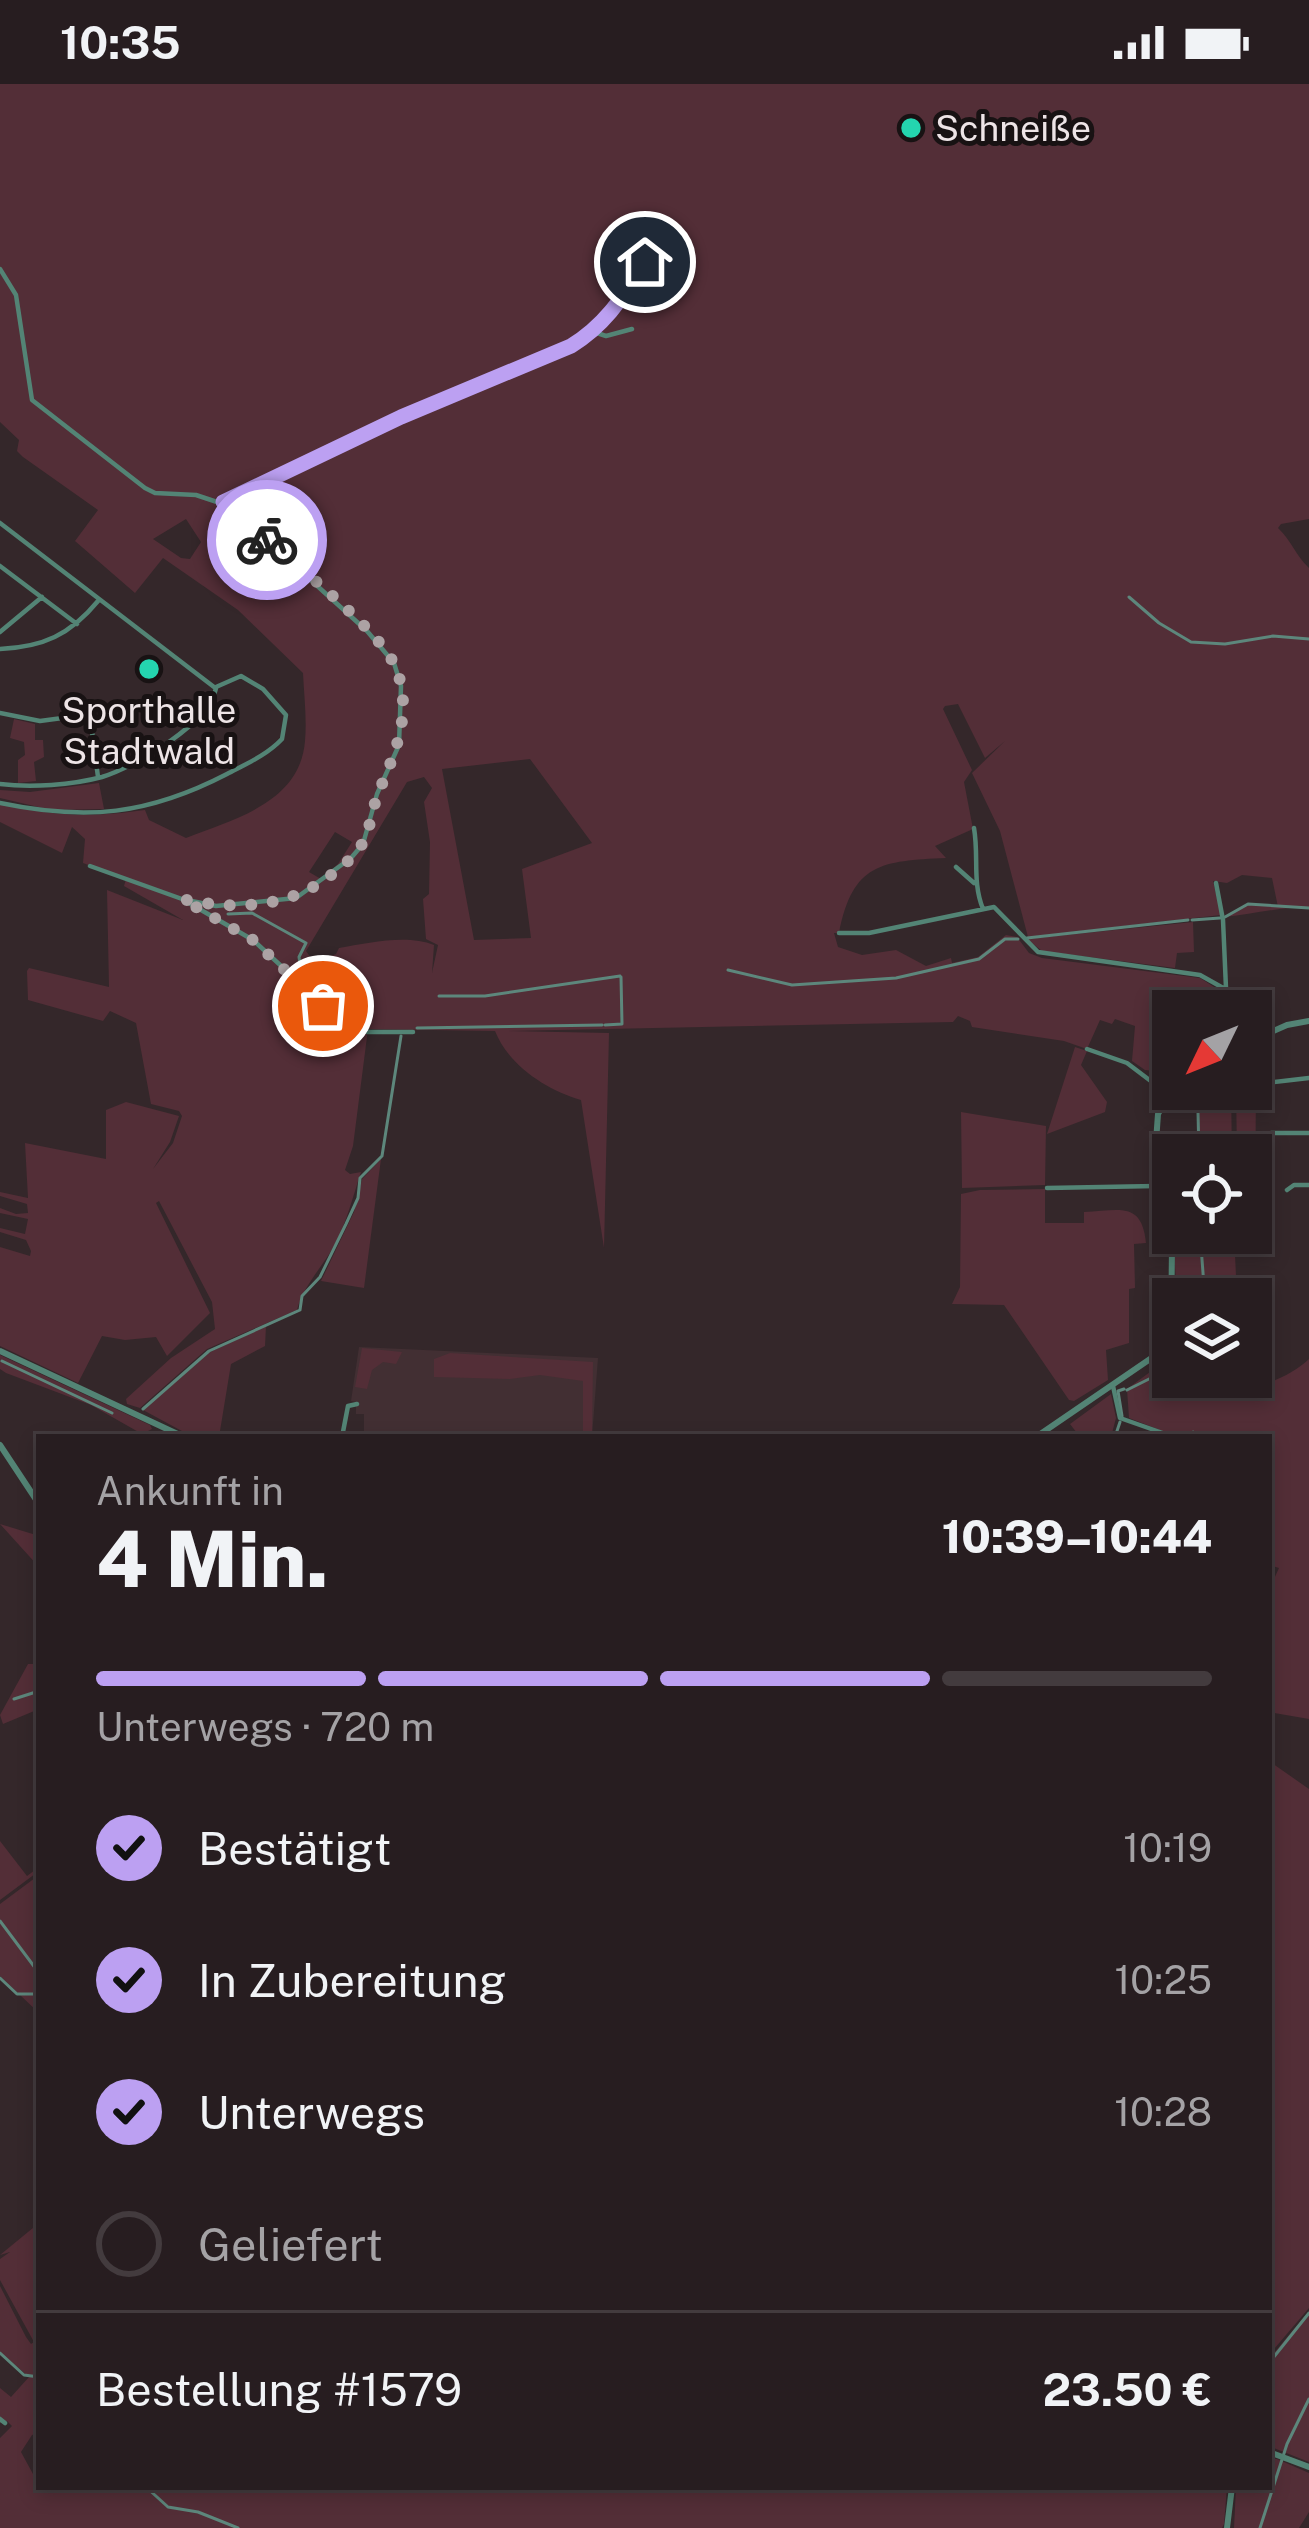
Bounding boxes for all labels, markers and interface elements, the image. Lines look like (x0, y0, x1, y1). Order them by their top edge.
text: 10:35 (60, 16, 181, 69)
place label: Schneiße (935, 107, 1091, 149)
marker: Schneiße (898, 115, 924, 141)
pin (594, 211, 696, 313)
icon: home (612, 229, 678, 295)
courier (207, 480, 327, 600)
icon: bike (234, 507, 300, 573)
marker: Sporthalle Stadtwald (136, 656, 162, 682)
place label: Sporthalle Stadtwald (62, 689, 236, 772)
pin (272, 955, 374, 1057)
icon: bag (290, 973, 356, 1039)
north arrow (1152, 990, 1272, 1110)
map controls (1152, 990, 1272, 1398)
button: locate (1152, 1134, 1272, 1254)
button: layers (1152, 1278, 1272, 1398)
text: Ankunft in (96, 1468, 284, 1514)
text: 10:39–10:44 (942, 1510, 1212, 1563)
text: 4 Min. (96, 1513, 329, 1605)
text: Unterwegs · 720 m (96, 1704, 434, 1750)
icon: check (96, 1815, 162, 1881)
text: Bestätigt (198, 1822, 391, 1875)
text: 10:19 (1123, 1825, 1212, 1871)
icon: check (96, 1947, 162, 2013)
text: In Zubereitung (198, 1954, 506, 2007)
text: 10:25 (1114, 1957, 1212, 2003)
icon: check (96, 2079, 162, 2145)
text: Unterwegs (198, 2086, 425, 2139)
text: 10:28 (1114, 2089, 1212, 2135)
text: Geliefert (198, 2218, 383, 2271)
text: Bestellung #1579 (96, 2363, 462, 2416)
text: 23.50 € (1043, 2363, 1212, 2416)

